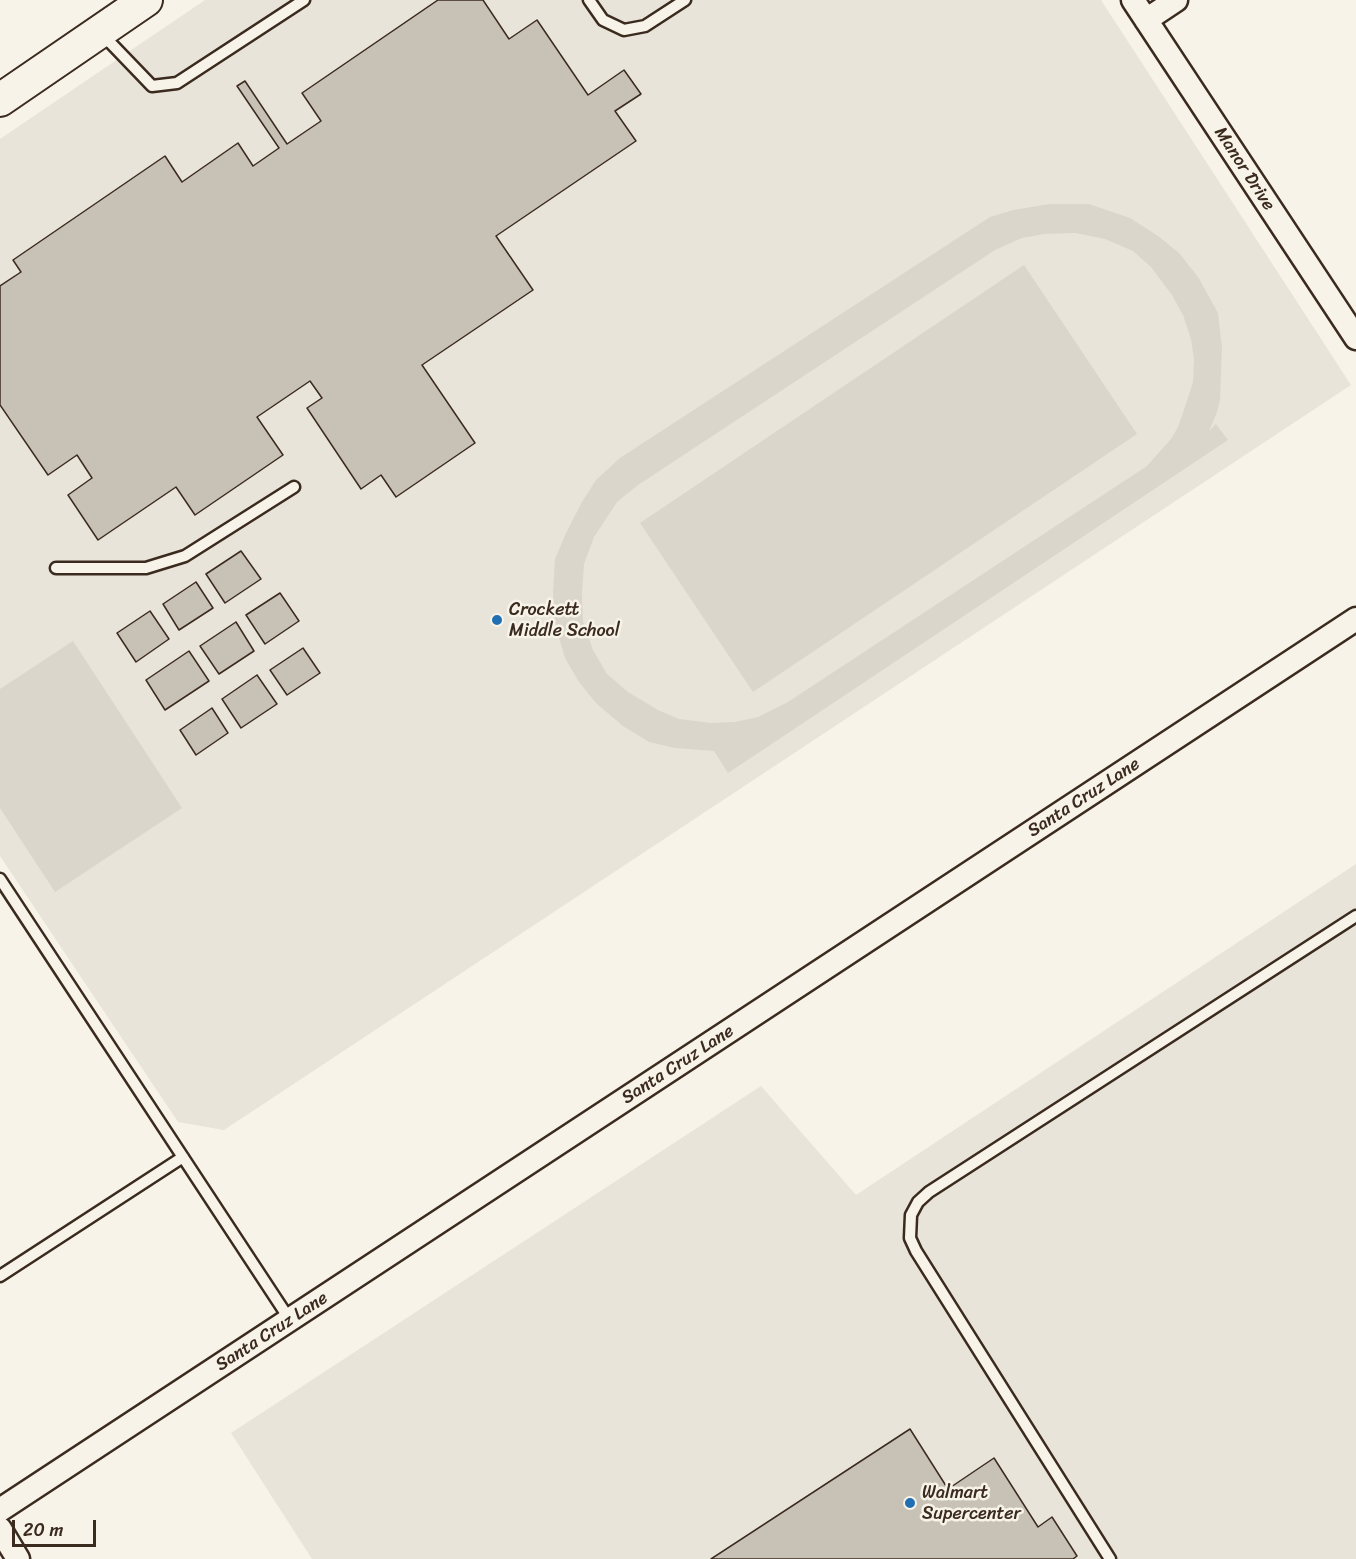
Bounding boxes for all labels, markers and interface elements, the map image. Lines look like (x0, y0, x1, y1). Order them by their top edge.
street label: Manor Drive (1209, 123, 1279, 215)
place label: Crockett Middle School (509, 599, 620, 642)
marker: Crockett Middle School (490, 613, 504, 627)
street label: Santa Cruz Lane (1024, 754, 1144, 842)
street label: Santa Cruz Lane (618, 1021, 738, 1109)
street label: Santa Cruz Lane (212, 1288, 332, 1376)
place label: Walmart Supercenter (922, 1482, 1021, 1524)
marker: Walmart Supercenter (903, 1496, 917, 1510)
scale bar (15, 1508, 99, 1546)
text: 20 m (23, 1514, 63, 1546)

